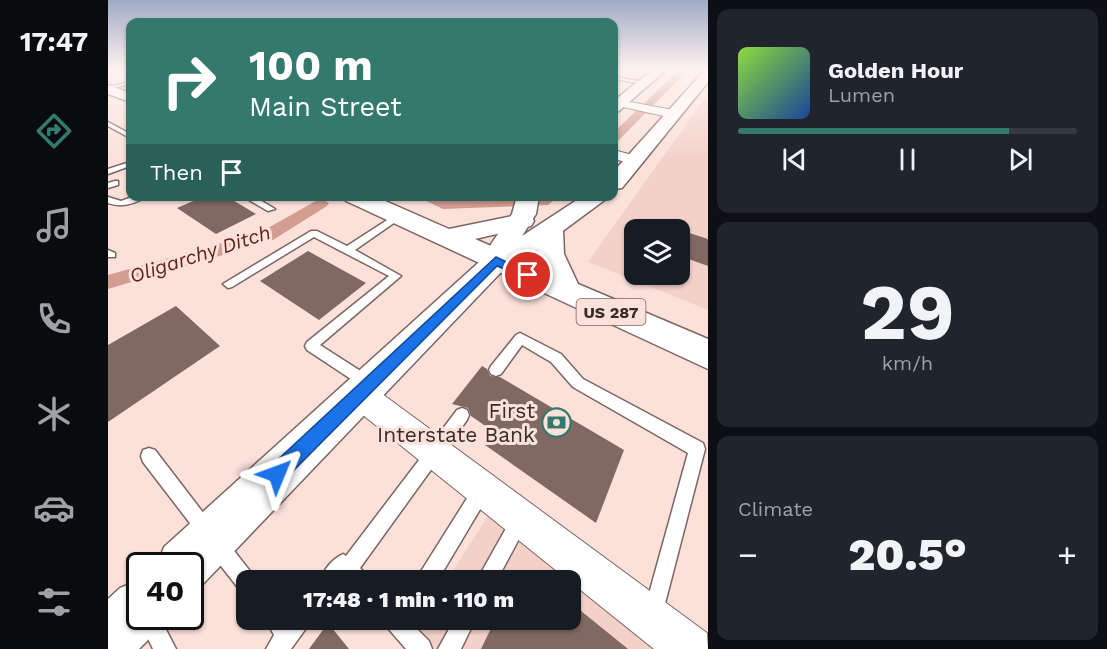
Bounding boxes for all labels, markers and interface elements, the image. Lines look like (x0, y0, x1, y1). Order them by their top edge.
text: 17:47 (20, 26, 88, 58)
text: 100 m (249, 41, 373, 90)
icon: right (150, 42, 228, 120)
text: Golden Hour (828, 58, 963, 83)
text: Lumen (828, 83, 895, 107)
text: Main Street (249, 91, 402, 123)
icon: directions (33, 110, 75, 152)
icon: previous (778, 143, 811, 176)
icon: pause (891, 143, 924, 176)
icon: next (1004, 143, 1037, 176)
icon: arrive (215, 156, 248, 189)
text: Then (150, 160, 203, 185)
icon: music (33, 204, 75, 246)
map controls (624, 219, 690, 285)
button: layers (624, 219, 690, 285)
water label: Oligarchy Ditch (126, 220, 274, 288)
pin (502, 249, 553, 300)
icon: arrive (511, 258, 544, 291)
text: 29 (860, 266, 955, 358)
icon: phone (33, 298, 75, 340)
road number: US 287 (576, 299, 646, 325)
text: km/h (882, 351, 933, 375)
icon: climate (33, 393, 75, 435)
place label: First Interstate Bank (377, 398, 535, 447)
bank icon: First Interstate Bank (540, 407, 572, 439)
position arrow (245, 442, 309, 506)
icon: car (33, 487, 75, 529)
text: Climate (738, 497, 813, 521)
text: 20.5° (848, 528, 967, 581)
text: − (738, 535, 758, 574)
text: + (1057, 535, 1077, 574)
speed limit sign: 40 (126, 552, 204, 630)
icon: filters (33, 581, 75, 623)
text: 17:48 · 1 min · 110 m (303, 587, 514, 612)

